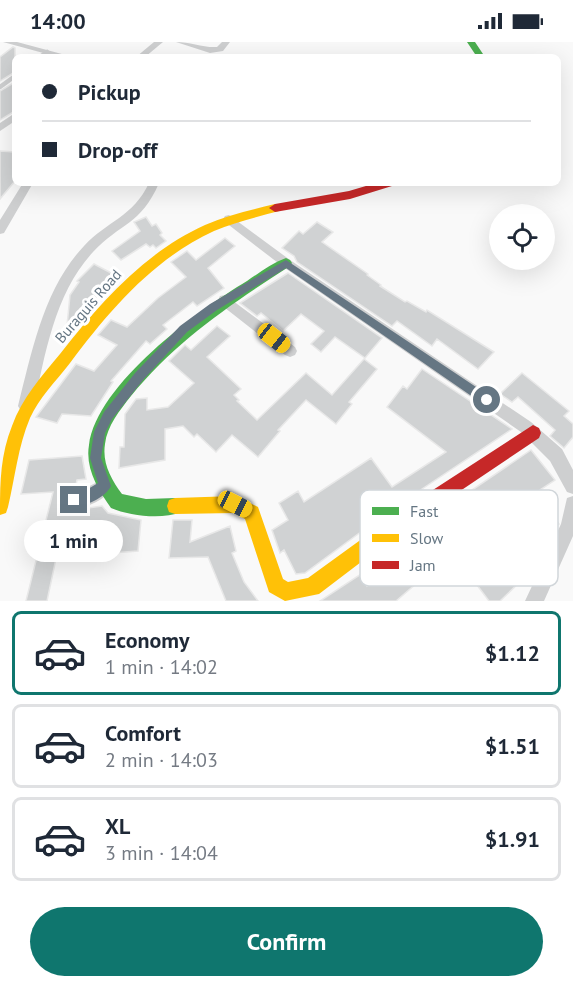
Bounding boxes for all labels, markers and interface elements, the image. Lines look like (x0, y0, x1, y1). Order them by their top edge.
text: 14:00 (30, 7, 86, 35)
text: Pickup (78, 78, 141, 106)
text: Drop-off (78, 136, 157, 164)
map controls (489, 204, 555, 270)
button: locate (489, 204, 555, 270)
street label: Buraguis Road (51, 265, 125, 347)
car (254, 320, 294, 356)
route start (473, 386, 500, 413)
route end (60, 486, 87, 513)
car (215, 488, 255, 520)
legend (360, 490, 558, 586)
text: Fast (410, 501, 439, 521)
callout: 1 min (25, 521, 124, 563)
text: 1 min (49, 528, 98, 554)
text: Slow (410, 528, 444, 548)
text: Jam (409, 555, 436, 575)
icon: car (33, 626, 87, 680)
text: Economy (105, 626, 189, 654)
text: $1.12 (485, 639, 540, 667)
text: 1 min · 14:02 (105, 654, 218, 680)
icon: car (33, 719, 87, 773)
text: Comfort (105, 719, 181, 747)
text: $1.51 (485, 732, 540, 760)
text: 2 min · 14:03 (105, 747, 218, 773)
icon: car (33, 812, 87, 866)
text: XL (105, 812, 130, 840)
text: $1.91 (485, 825, 540, 853)
text: 3 min · 14:04 (105, 840, 218, 866)
button: Confirm (30, 907, 543, 976)

